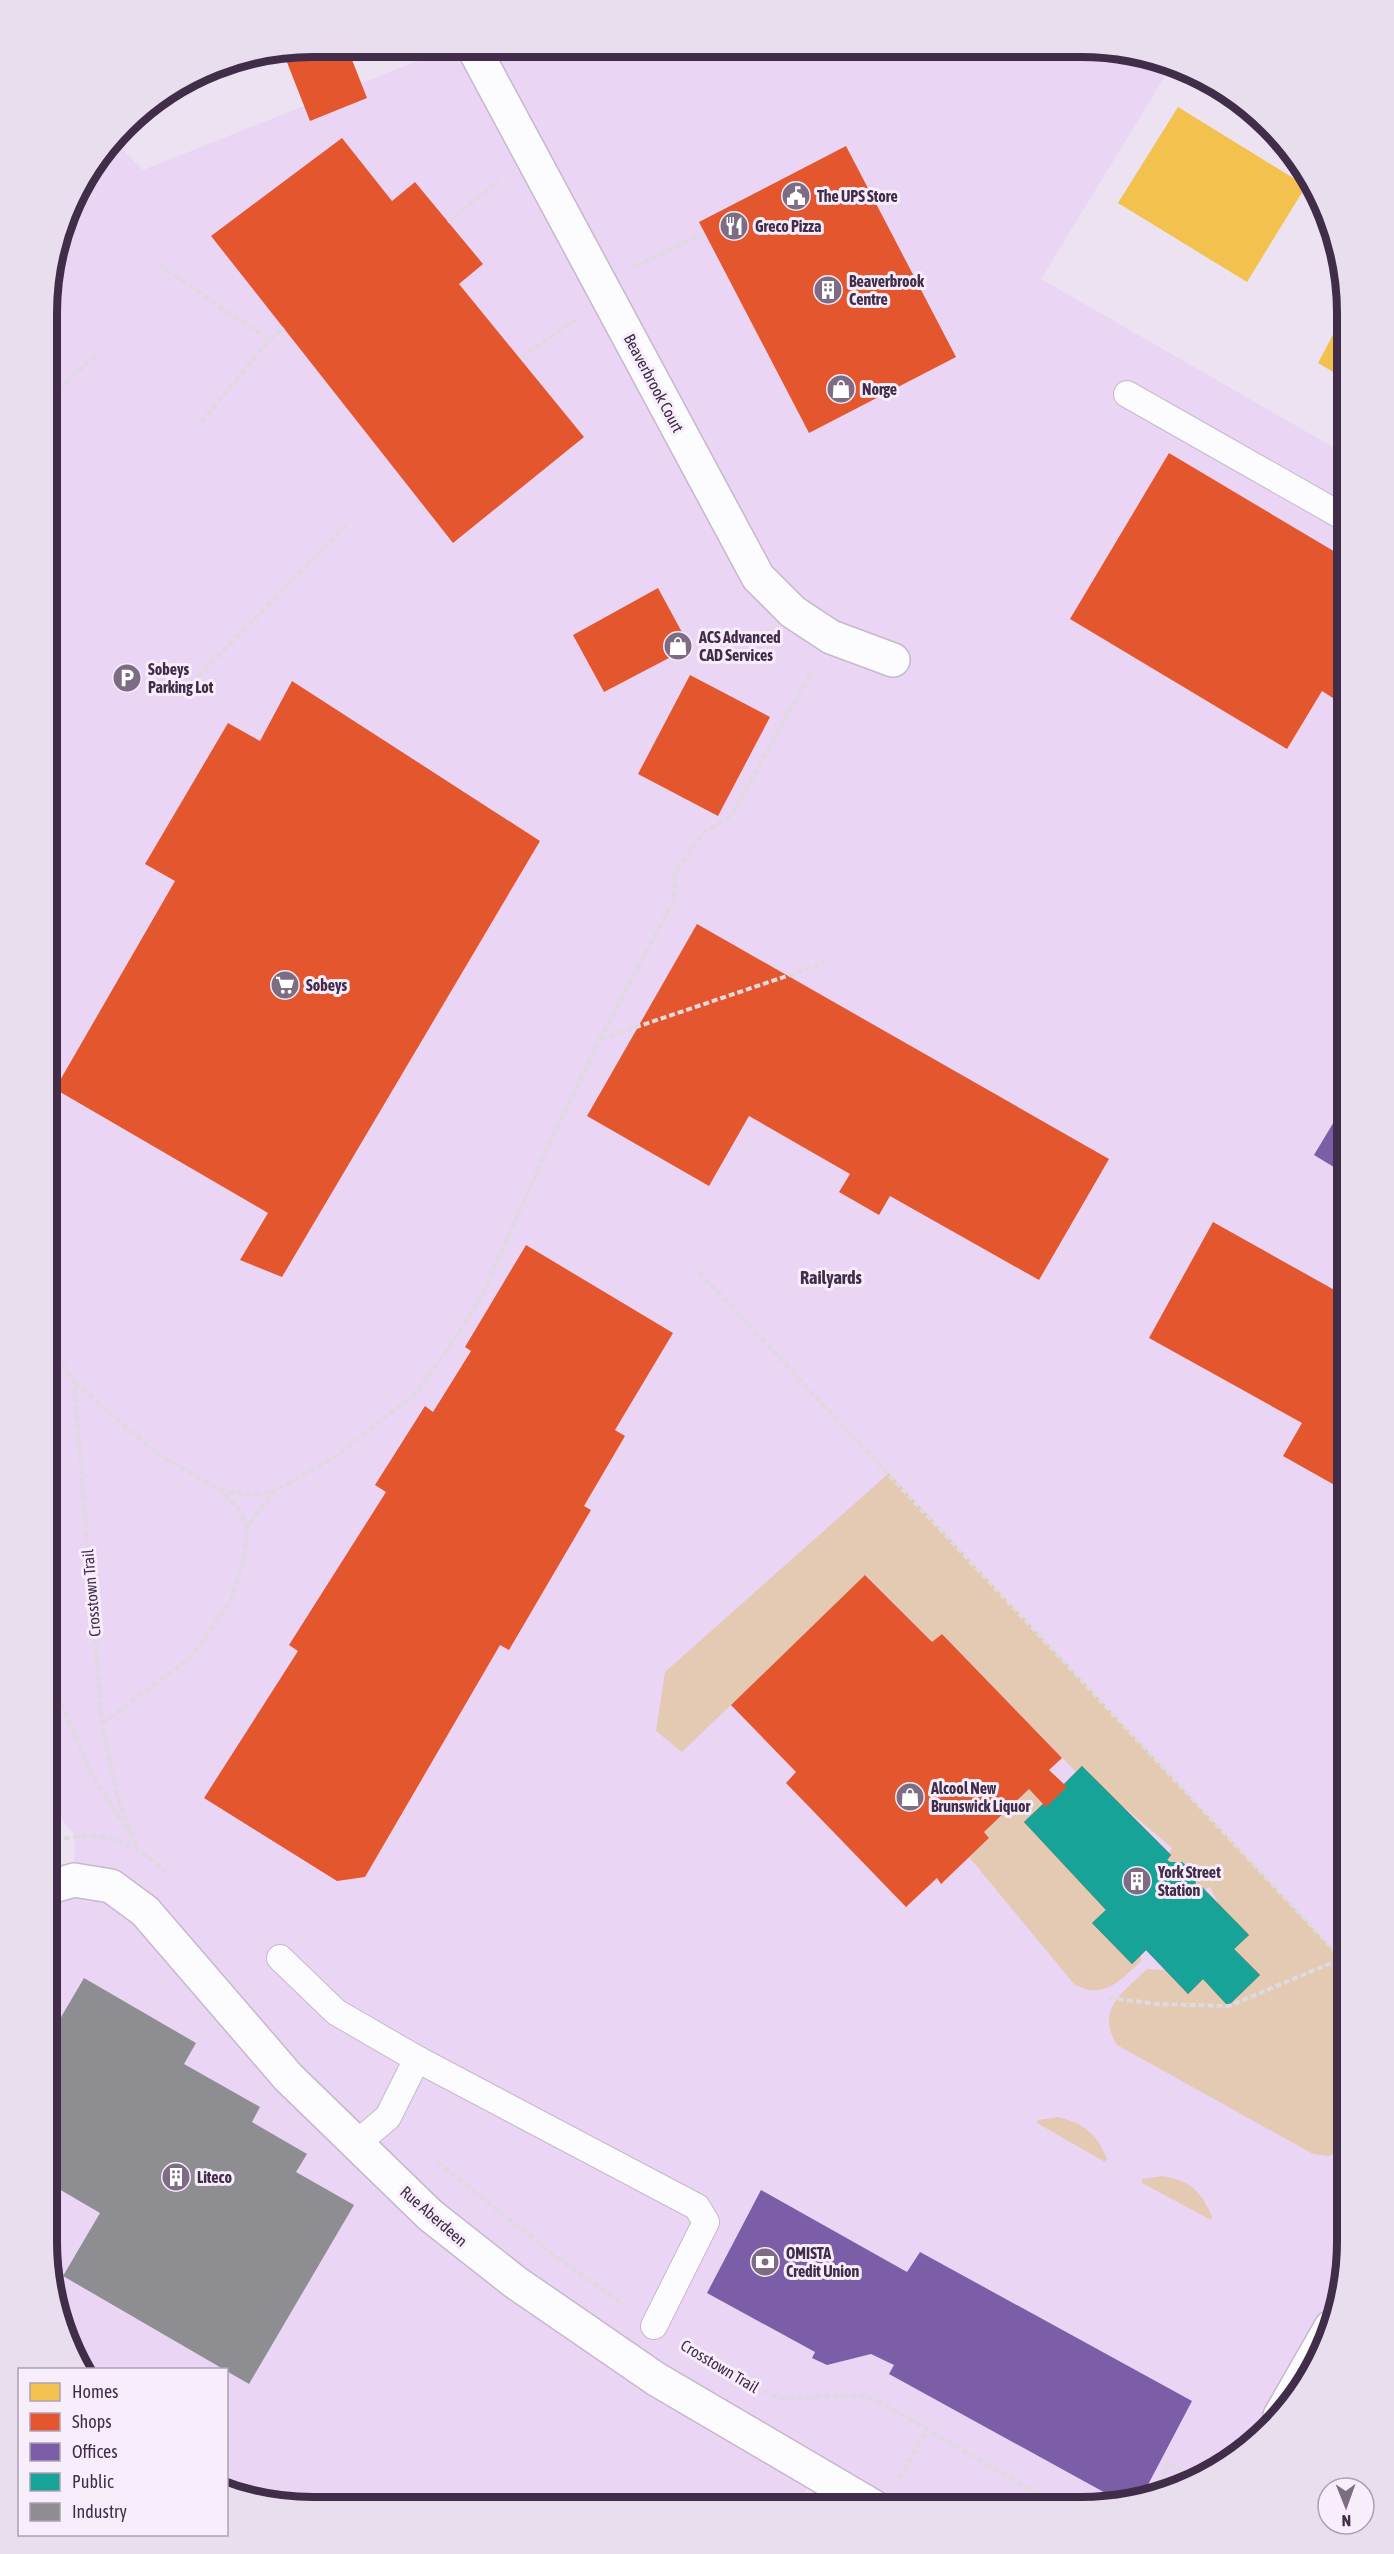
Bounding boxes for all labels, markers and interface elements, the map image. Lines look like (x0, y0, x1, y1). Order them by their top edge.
public building icon: The UPS Store (780, 180, 812, 212)
place label: The UPS Store (817, 187, 898, 205)
restaurant icon: Greco Pizza (718, 210, 750, 242)
place label: Greco Pizza (755, 217, 821, 235)
place label: Beaverbrook Centre (849, 272, 925, 308)
building icon: Beaverbrook Centre (812, 274, 844, 306)
street label: Beaverbrook Court (620, 331, 688, 436)
shop icon: Norge (825, 373, 857, 405)
place label: Norge (862, 380, 897, 398)
place label: ACS Advanced CAD Services (698, 628, 781, 664)
shop icon: ACS Advanced CAD Services (662, 630, 694, 662)
place label: Sobeys Parking Lot (148, 660, 214, 696)
parking icon: Sobeys Parking Lot (111, 662, 143, 694)
supermarket icon: Sobeys (269, 969, 301, 1001)
place label: Sobeys (306, 976, 348, 994)
district label: Railyards (800, 1267, 863, 1288)
street label: Crosstown Trail (78, 1548, 104, 1638)
place label: Alcool New Brunswick Liquor (930, 1779, 1031, 1815)
shop icon: Alcool New Brunswick Liquor (894, 1781, 926, 1813)
place label: York Street Station (1157, 1863, 1221, 1899)
building icon: York Street Station (1121, 1865, 1153, 1897)
building icon: Liteco (160, 2161, 192, 2193)
place label: Liteco (197, 2168, 232, 2186)
street label: Rue Aberdeen (397, 2182, 471, 2250)
place label: OMISTA Credit Union (786, 2244, 860, 2280)
bank icon: OMISTA Credit Union (749, 2246, 781, 2278)
street label: Crosstown Trail (678, 2336, 763, 2397)
legend (18, 2368, 228, 2536)
text: Homes (72, 2381, 118, 2402)
text: Shops (72, 2411, 112, 2432)
text: Offices (72, 2441, 118, 2462)
text: Public (72, 2471, 114, 2492)
north arrow (1316, 2476, 1376, 2536)
text: Industry (72, 2501, 127, 2522)
text: N (1341, 2512, 1351, 2530)

